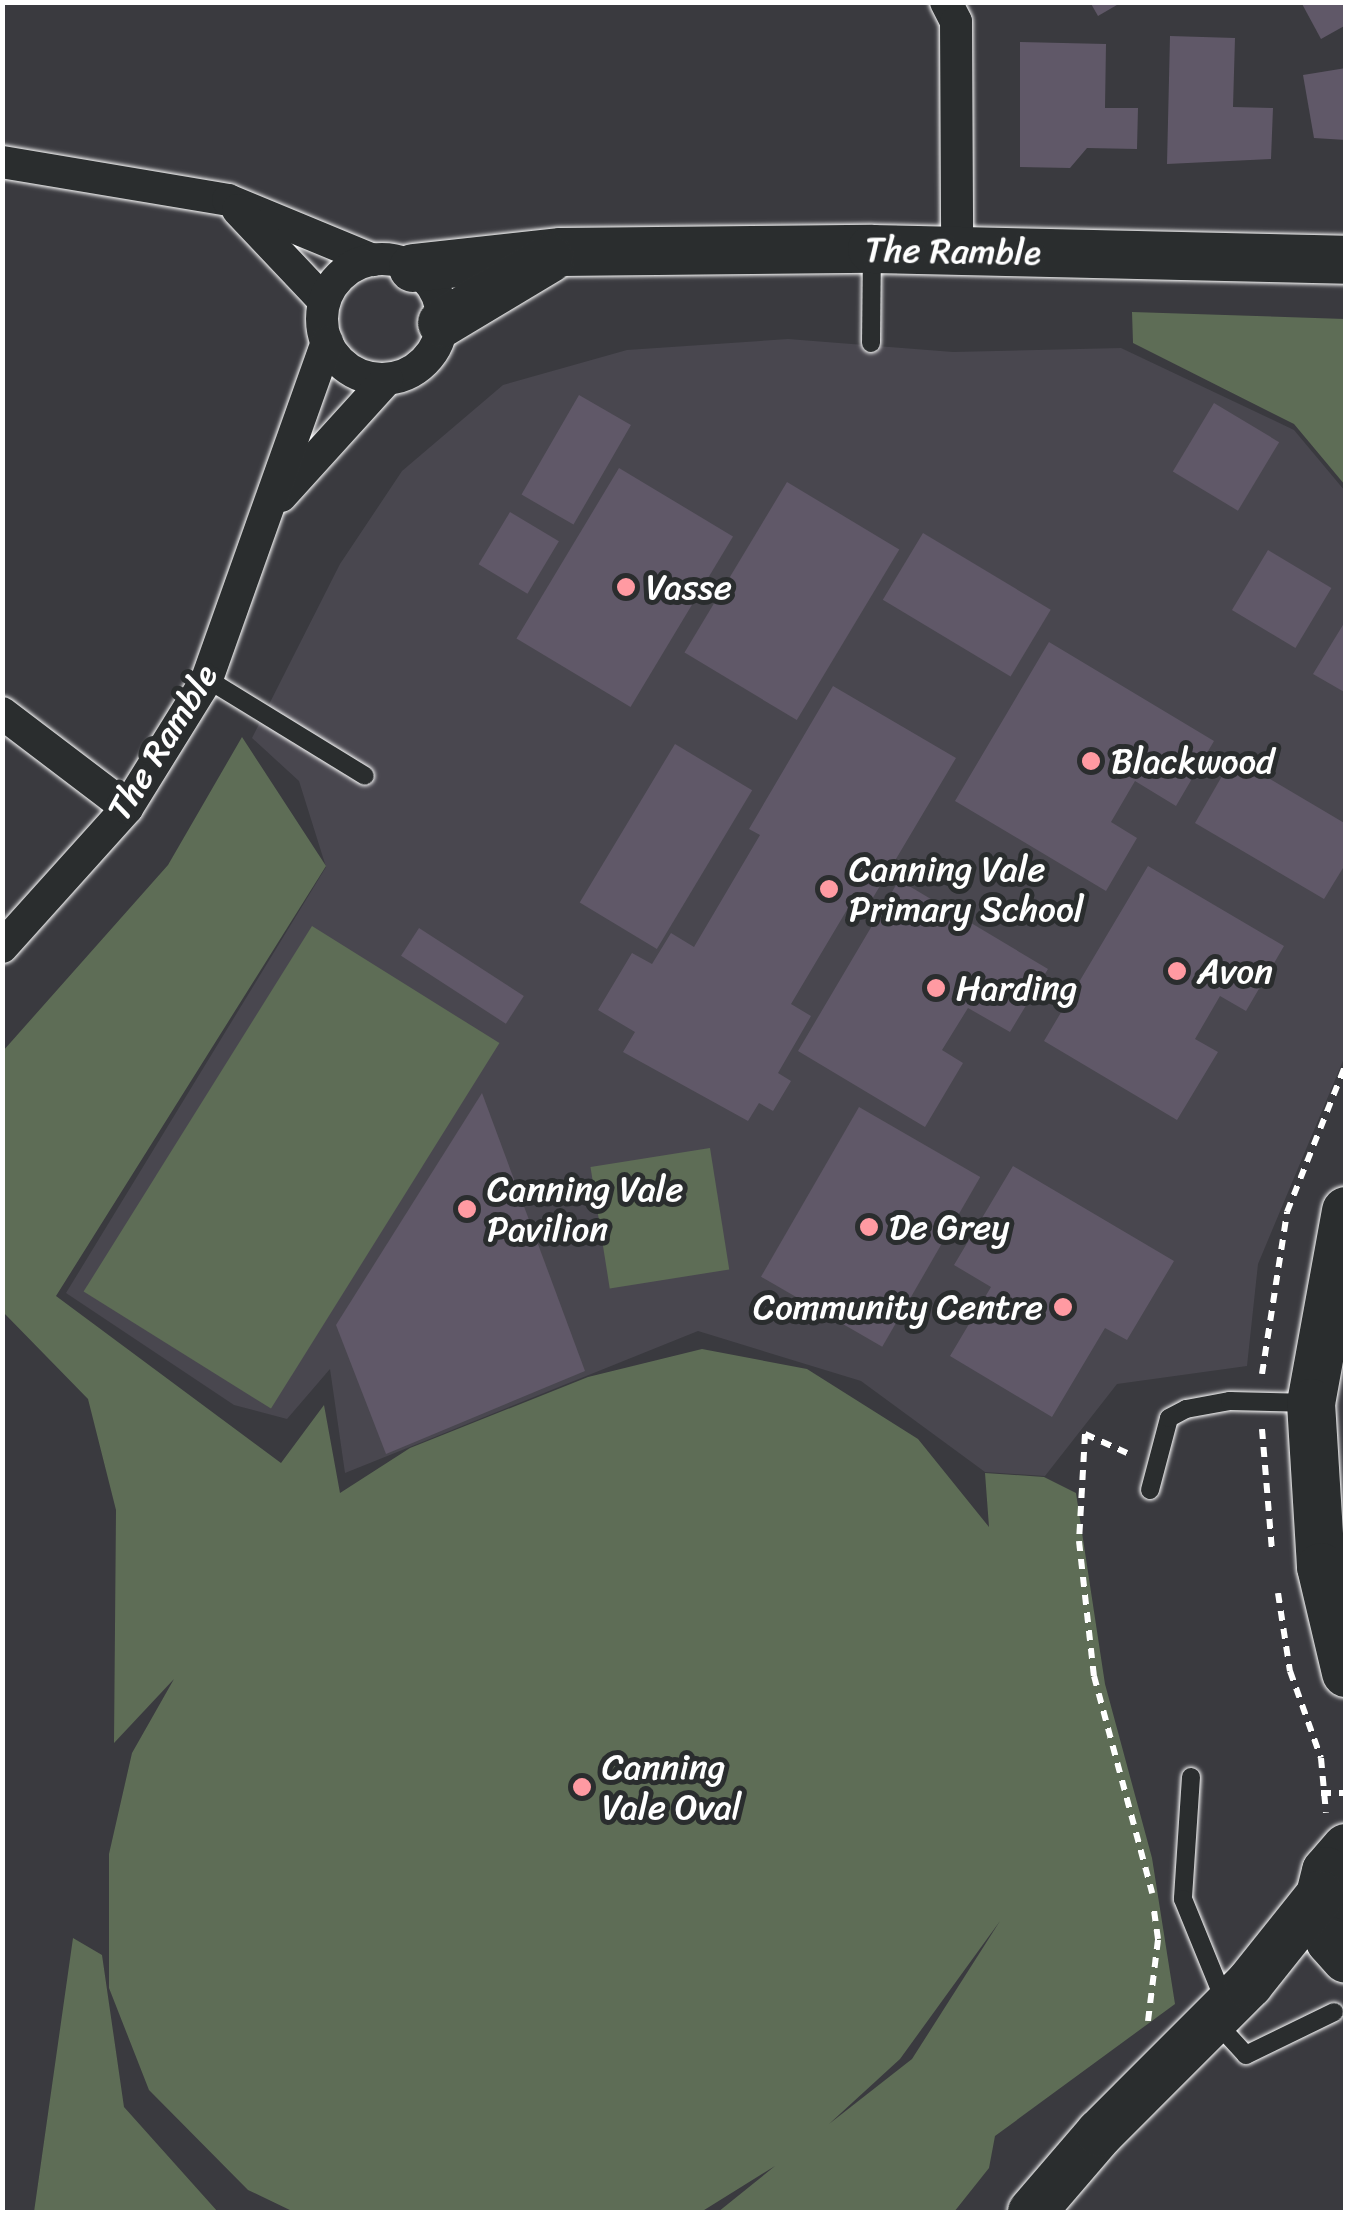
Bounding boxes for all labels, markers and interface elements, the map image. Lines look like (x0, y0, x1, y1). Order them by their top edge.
street label: The Ramble (864, 228, 1042, 274)
place label: Vasse (646, 566, 732, 608)
marker: Vasse (615, 576, 637, 598)
street label: The Ramble (97, 656, 227, 828)
place label: Blackwood (1111, 740, 1274, 782)
marker: Blackwood (1080, 750, 1102, 772)
place label: Canning Vale Primary School (849, 848, 1084, 930)
marker: Canning Vale Primary School (818, 878, 840, 900)
place label: Avon (1197, 950, 1273, 992)
marker: Avon (1166, 960, 1188, 982)
place label: Harding (956, 967, 1077, 1009)
marker: Harding (925, 977, 947, 999)
place label: Canning Vale Pavilion (487, 1168, 683, 1250)
marker: Canning Vale Pavilion (456, 1198, 478, 1220)
place label: De Grey (889, 1206, 1009, 1248)
marker: De Grey (858, 1216, 880, 1238)
place label: Community Centre (753, 1286, 1043, 1328)
marker: Community Centre (1052, 1296, 1074, 1318)
place label: Canning Vale Oval (602, 1746, 741, 1828)
marker: Canning Vale Oval (571, 1776, 593, 1798)

